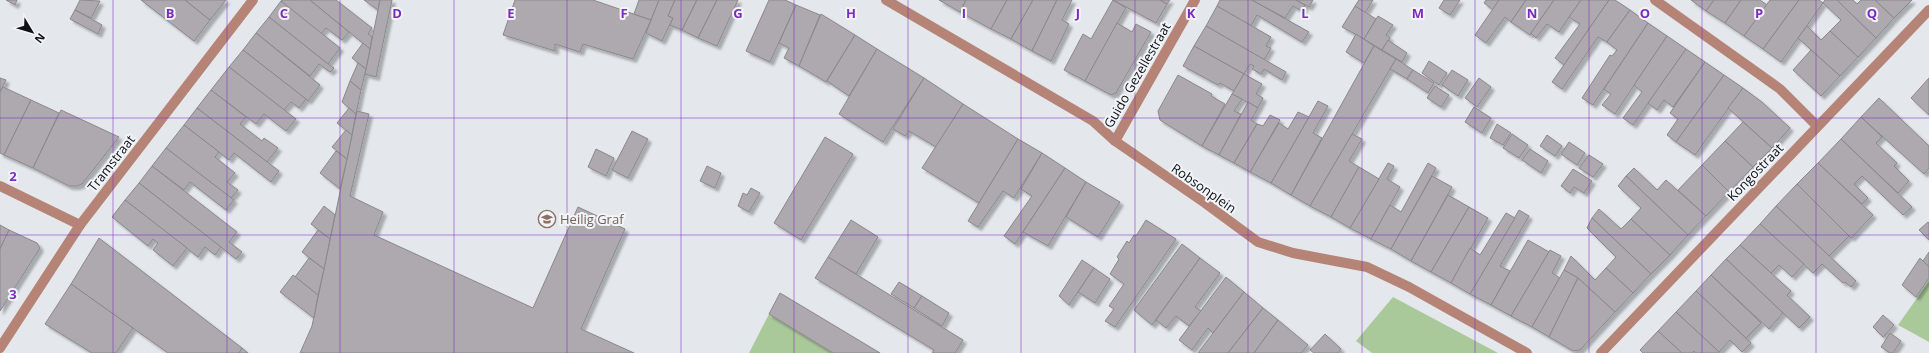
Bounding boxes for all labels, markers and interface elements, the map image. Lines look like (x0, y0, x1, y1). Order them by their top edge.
text: B (166, 4, 175, 22)
text: C (280, 4, 288, 22)
text: D (392, 4, 402, 22)
text: E (507, 4, 515, 22)
text: F (620, 4, 628, 22)
text: G (733, 4, 743, 22)
text: H (846, 4, 856, 22)
text: I (962, 4, 966, 22)
text: J (1075, 4, 1080, 22)
text: K (1187, 4, 1196, 22)
text: L (1301, 4, 1309, 22)
text: M (1412, 4, 1424, 22)
text: N (1527, 4, 1537, 22)
text: O (1640, 4, 1650, 22)
text: P (1755, 4, 1763, 22)
text: Q (1867, 4, 1877, 22)
north arrow (12, 12, 52, 52)
street label: Guido Gezellestraat (1099, 19, 1175, 131)
text: N (32, 30, 49, 47)
street label: Tramstraat (83, 131, 139, 195)
street label: Kongostraat (1723, 139, 1787, 205)
street label: Robsonplein (1168, 159, 1240, 217)
text: 2 (9, 167, 17, 185)
school or university icon: Heilig Graf (537, 209, 557, 229)
place label: Heilig Graf (560, 210, 624, 228)
text: 3 (9, 285, 17, 303)

